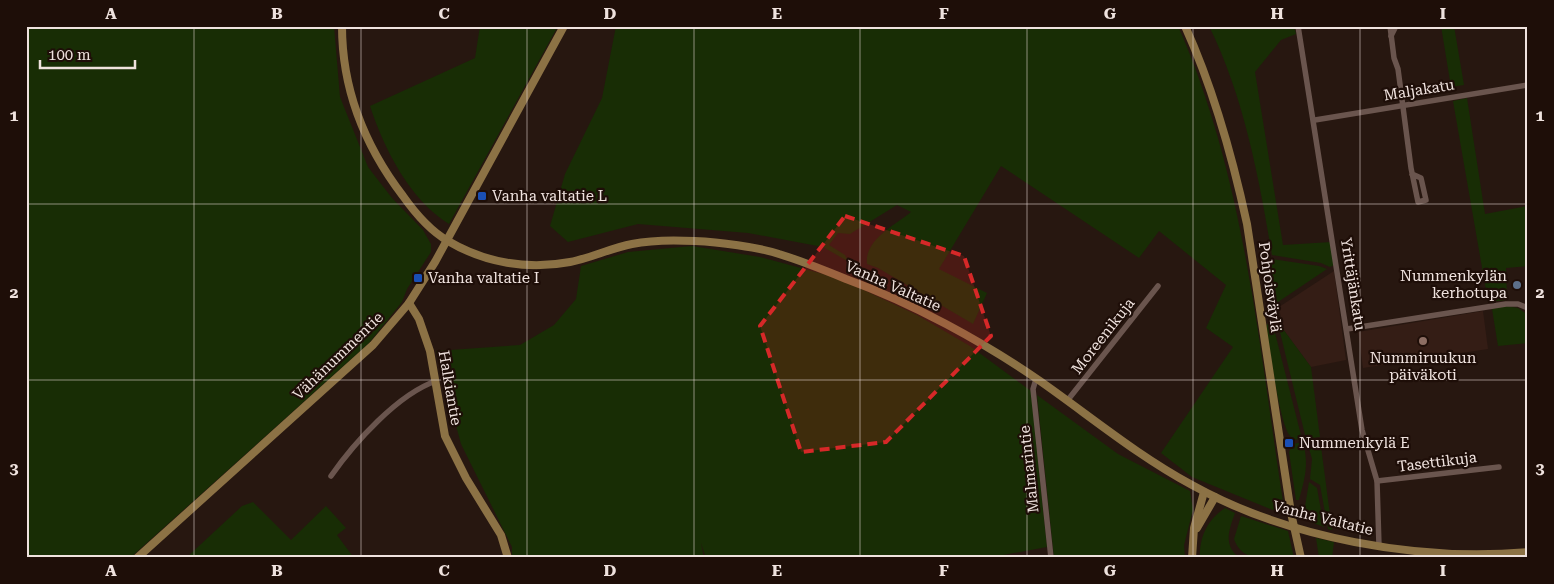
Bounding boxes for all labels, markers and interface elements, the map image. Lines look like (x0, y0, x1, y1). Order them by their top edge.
text: A (105, 4, 117, 23)
text: B (271, 4, 283, 23)
text: C (438, 4, 450, 23)
text: D (604, 4, 617, 23)
text: E (772, 4, 782, 23)
text: F (939, 4, 949, 23)
text: G (1104, 4, 1117, 23)
text: H (1270, 4, 1284, 23)
text: I (1440, 4, 1446, 23)
scale bar (40, 38, 135, 70)
text: 100 m (48, 46, 91, 64)
street label: Maljakatu (1382, 75, 1456, 104)
text: 1 (10, 106, 19, 125)
text: 1 (1536, 106, 1545, 125)
place label: Vanha valtatie L (492, 187, 607, 205)
marker: Vanha valtatie L (476, 190, 488, 202)
street label: Yrittäjänkatu (1337, 236, 1369, 332)
street label: Pohjoisväylä (1255, 240, 1285, 334)
street label: Vanha Valtatie (842, 257, 944, 315)
place label: Nummenkylän kerhotupa (1400, 267, 1507, 302)
place label: Vanha valtatie I (428, 269, 539, 287)
marker: Vanha valtatie I (412, 272, 424, 284)
marker: Nummenkylän kerhotupa (1511, 279, 1523, 291)
text: 2 (10, 283, 19, 302)
text: 2 (1536, 283, 1545, 302)
street label: Moreenikuja (1068, 294, 1138, 378)
street label: Vähänummentie (289, 308, 387, 404)
marker: Nummiruukun päiväkoti (1417, 335, 1429, 347)
street label: Halkiantie (435, 349, 465, 427)
place label: Nummiruukun päiväkoti (1370, 349, 1477, 384)
street label: Malmarintie (1015, 424, 1043, 514)
place label: Nummenkylä E (1299, 434, 1410, 452)
marker: Nummenkylä E (1283, 437, 1295, 449)
street label: Tasettikuja (1396, 448, 1478, 476)
text: 3 (10, 459, 19, 478)
text: 3 (1536, 459, 1545, 478)
street label: Vanha Valtatie (1271, 497, 1375, 539)
text: A (105, 561, 117, 580)
text: B (271, 561, 283, 580)
text: C (438, 561, 450, 580)
text: D (604, 561, 617, 580)
text: E (772, 561, 782, 580)
text: F (939, 561, 949, 580)
text: G (1104, 561, 1117, 580)
text: H (1270, 561, 1284, 580)
text: I (1440, 561, 1446, 580)

